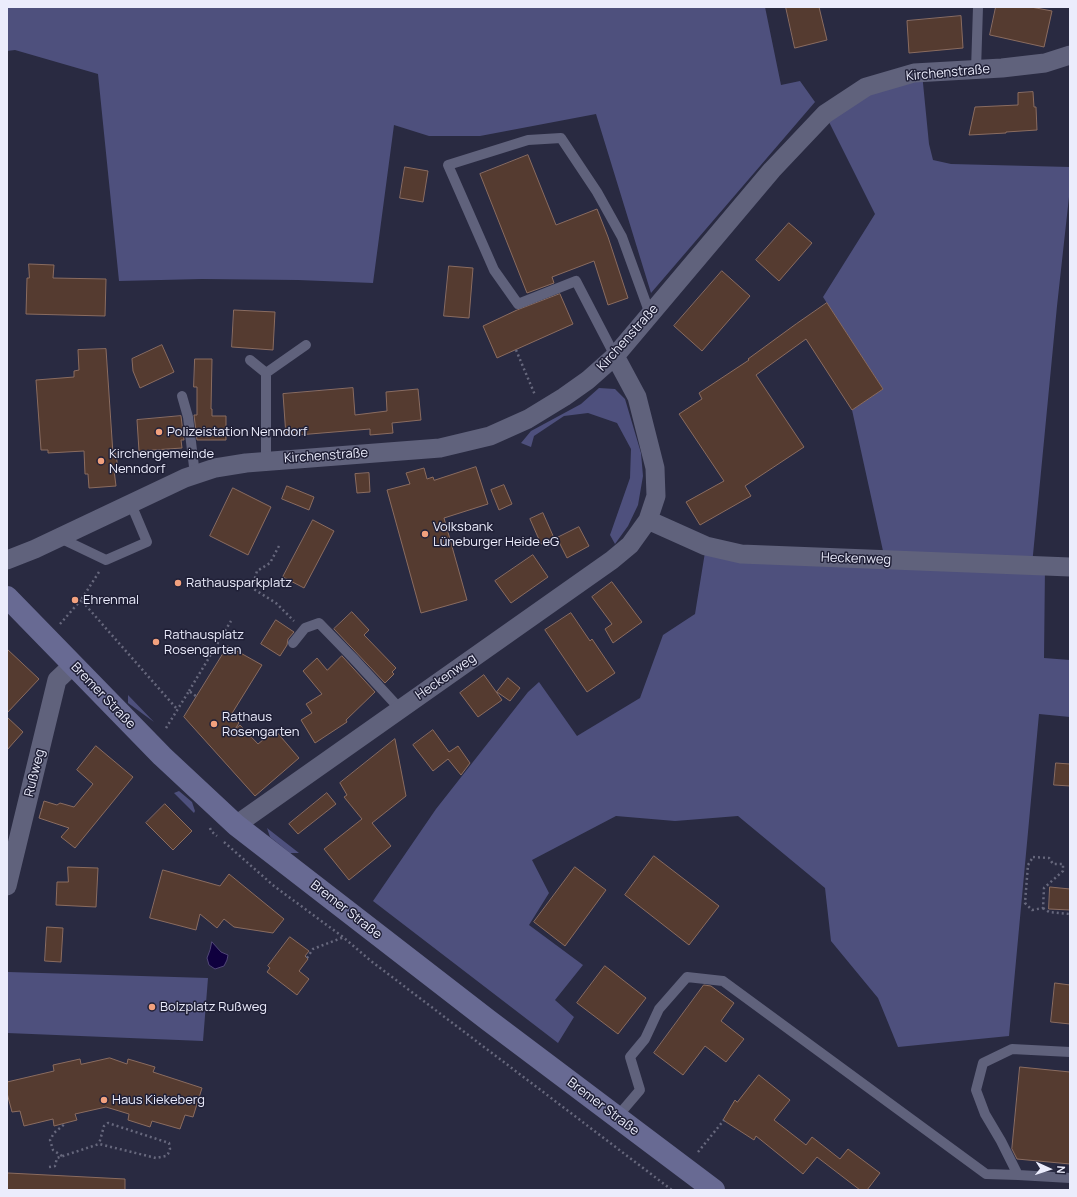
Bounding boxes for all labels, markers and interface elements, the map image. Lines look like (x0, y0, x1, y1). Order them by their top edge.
street label: Kirchenstraße (905, 62, 991, 84)
street label: Kirchenstraße (594, 301, 662, 375)
place label: Polizeistation Nenndorf (167, 424, 307, 440)
marker: Polizeistation Nenndorf (154, 427, 164, 437)
street label: Kirchenstraße (283, 445, 369, 467)
place label: Kirchengemeinde Nenndorf (109, 446, 214, 477)
marker: Kirchengemeinde Nenndorf (96, 456, 106, 466)
place label: Volksbank Lüneburger Heide eG (433, 519, 559, 550)
marker: Volksbank Lüneburger Heide eG (420, 529, 430, 539)
street label: Heckenweg (821, 550, 891, 568)
place label: Rathausparkplatz (186, 575, 292, 591)
marker: Rathausparkplatz (173, 578, 183, 588)
place label: Ehrenmal (83, 592, 139, 608)
marker: Ehrenmal (70, 595, 80, 605)
place label: Rathausplatz Rosengarten (164, 627, 244, 658)
marker: Rathausplatz Rosengarten (151, 637, 161, 647)
street label: Heckenweg (413, 650, 479, 704)
street label: Bremer Straße (68, 660, 138, 732)
place label: Rathaus Rosengarten (222, 709, 299, 740)
marker: Rathaus Rosengarten (209, 719, 219, 729)
street label: Rußweg (22, 747, 48, 799)
street label: Bremer Straße (307, 877, 385, 943)
place label: Bolzplatz Rußweg (160, 999, 267, 1015)
marker: Bolzplatz Rußweg (147, 1002, 157, 1012)
street label: Bremer Straße (564, 1075, 642, 1139)
place label: Haus Kiekeberg (112, 1092, 205, 1108)
marker: Haus Kiekeberg (99, 1095, 109, 1105)
north arrow (1029, 1149, 1069, 1189)
text: N (1054, 1165, 1069, 1174)

